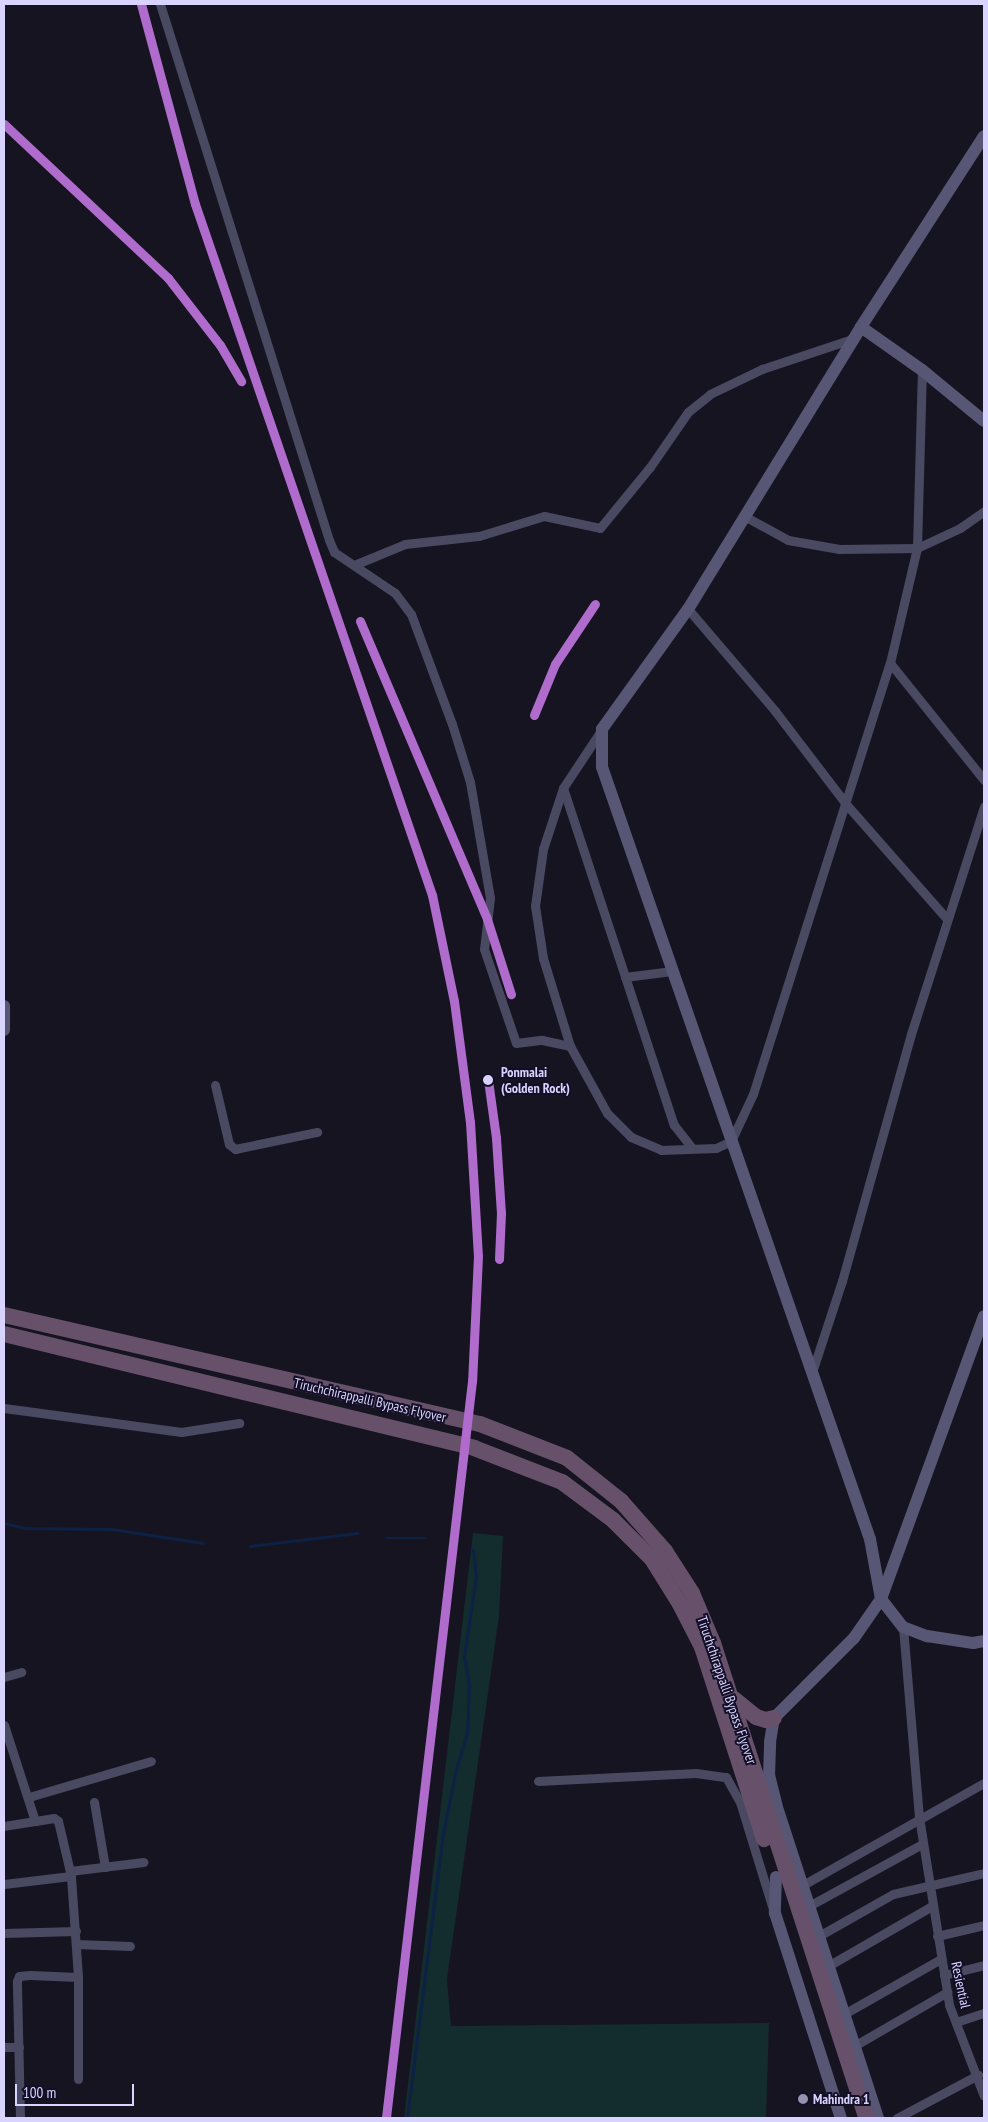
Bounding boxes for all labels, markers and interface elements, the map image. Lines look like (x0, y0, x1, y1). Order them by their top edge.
place label: Ponmalai (Golden Rock) (501, 1064, 570, 1096)
marker: Ponmalai (Golden Rock) (479, 1071, 497, 1089)
street label: Tiruchchirappalli Bypass Flyover (292, 1374, 448, 1426)
street label: Tiruchchirappalli Bypass Flyover (694, 1614, 760, 1766)
street label: Resiential (948, 1960, 974, 2010)
scale bar (18, 2074, 136, 2106)
text: 100 m (23, 2083, 56, 2102)
place label: Mahindra 1 (813, 2091, 869, 2107)
marker: Mahindra 1 (797, 2093, 809, 2105)

